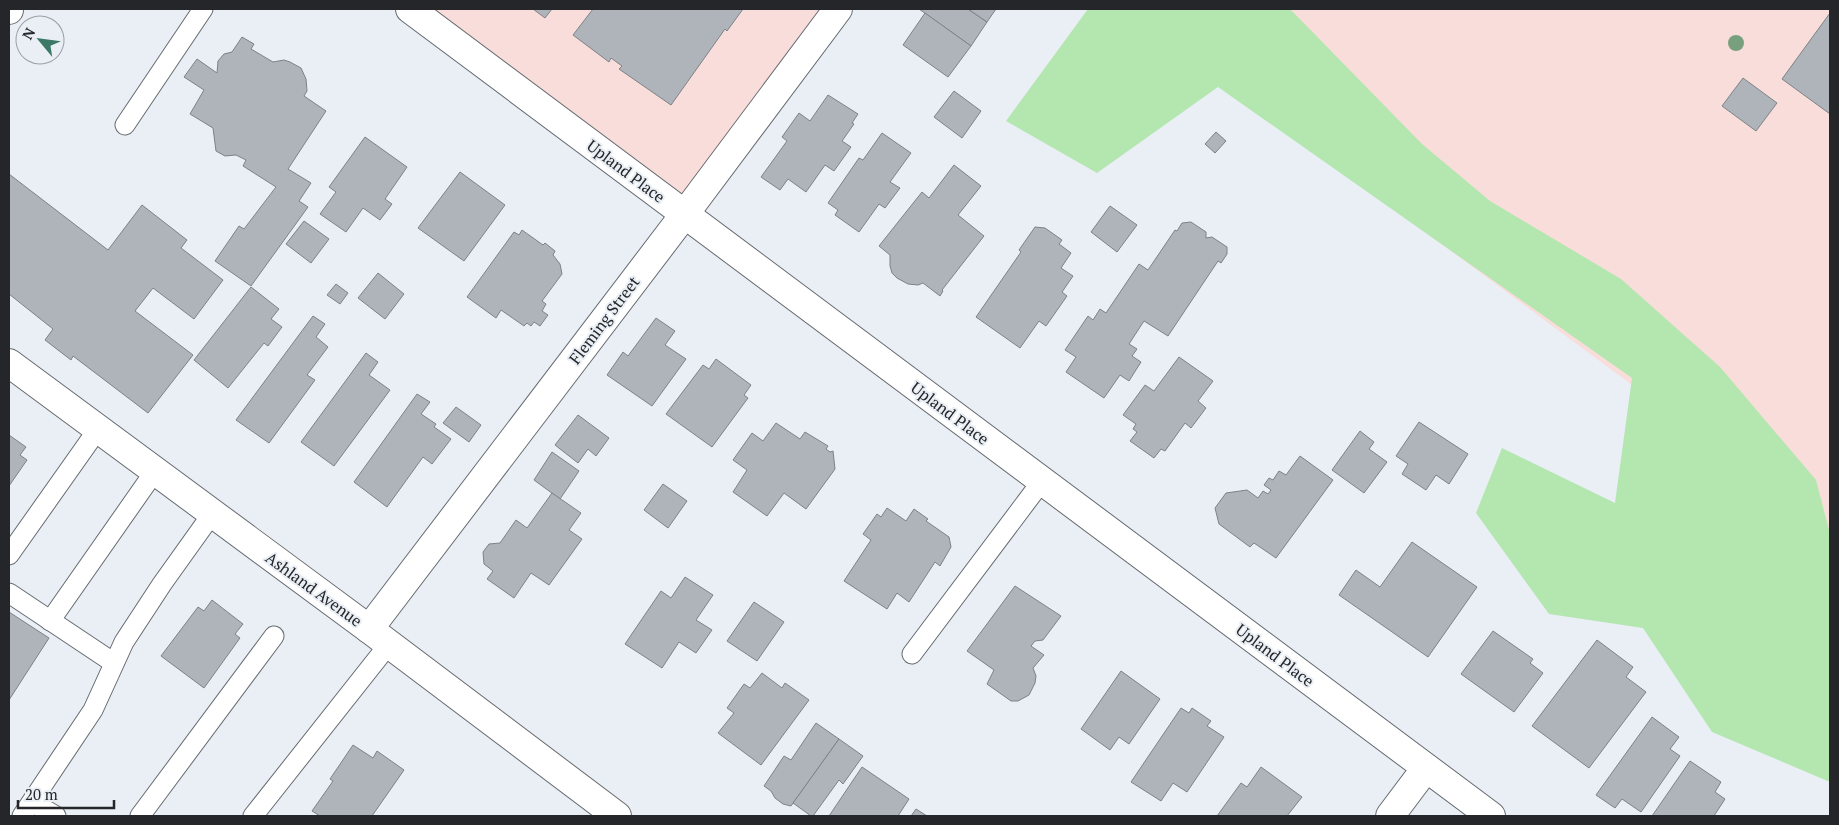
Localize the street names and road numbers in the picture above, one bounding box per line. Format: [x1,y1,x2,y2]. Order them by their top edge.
street label: Upland Place [582,134,670,208]
street label: Fleming Street [564,272,644,368]
street label: Upland Place [906,376,994,450]
street label: Ashland Avenue [261,546,367,632]
street label: Upland Place [1231,618,1319,692]

